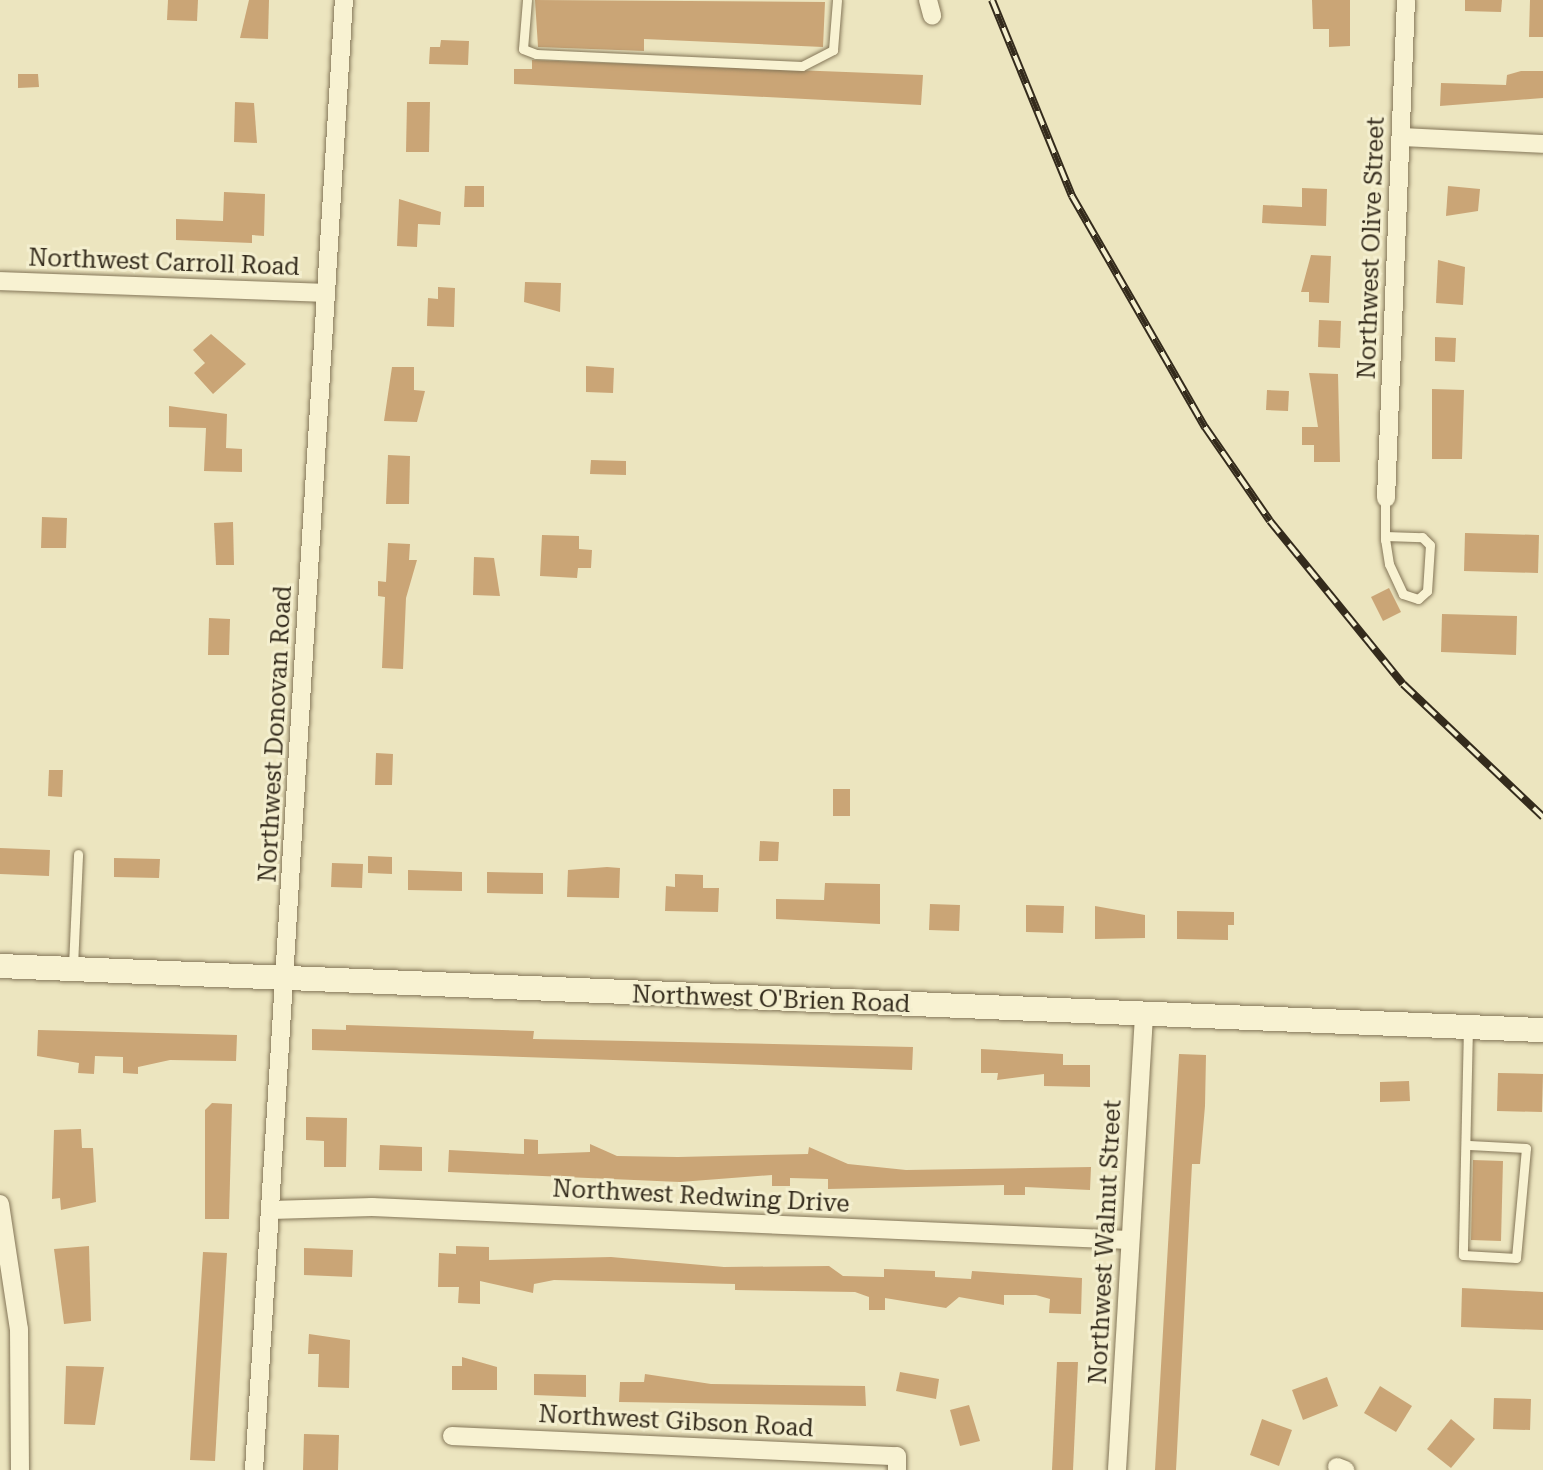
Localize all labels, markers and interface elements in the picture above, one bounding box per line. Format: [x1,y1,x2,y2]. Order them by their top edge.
street label: Northwest Olive Street [1353,116,1391,380]
street label: Northwest Carroll Road [28,244,300,282]
street label: Northwest Donovan Road [254,585,298,883]
street label: Northwest O'Brien Road [631,981,911,1019]
street label: Northwest Walnut Street [1084,1099,1128,1385]
street label: Northwest Redwing Drive [552,1175,850,1219]
street label: Northwest Gibson Road [538,1400,814,1444]

